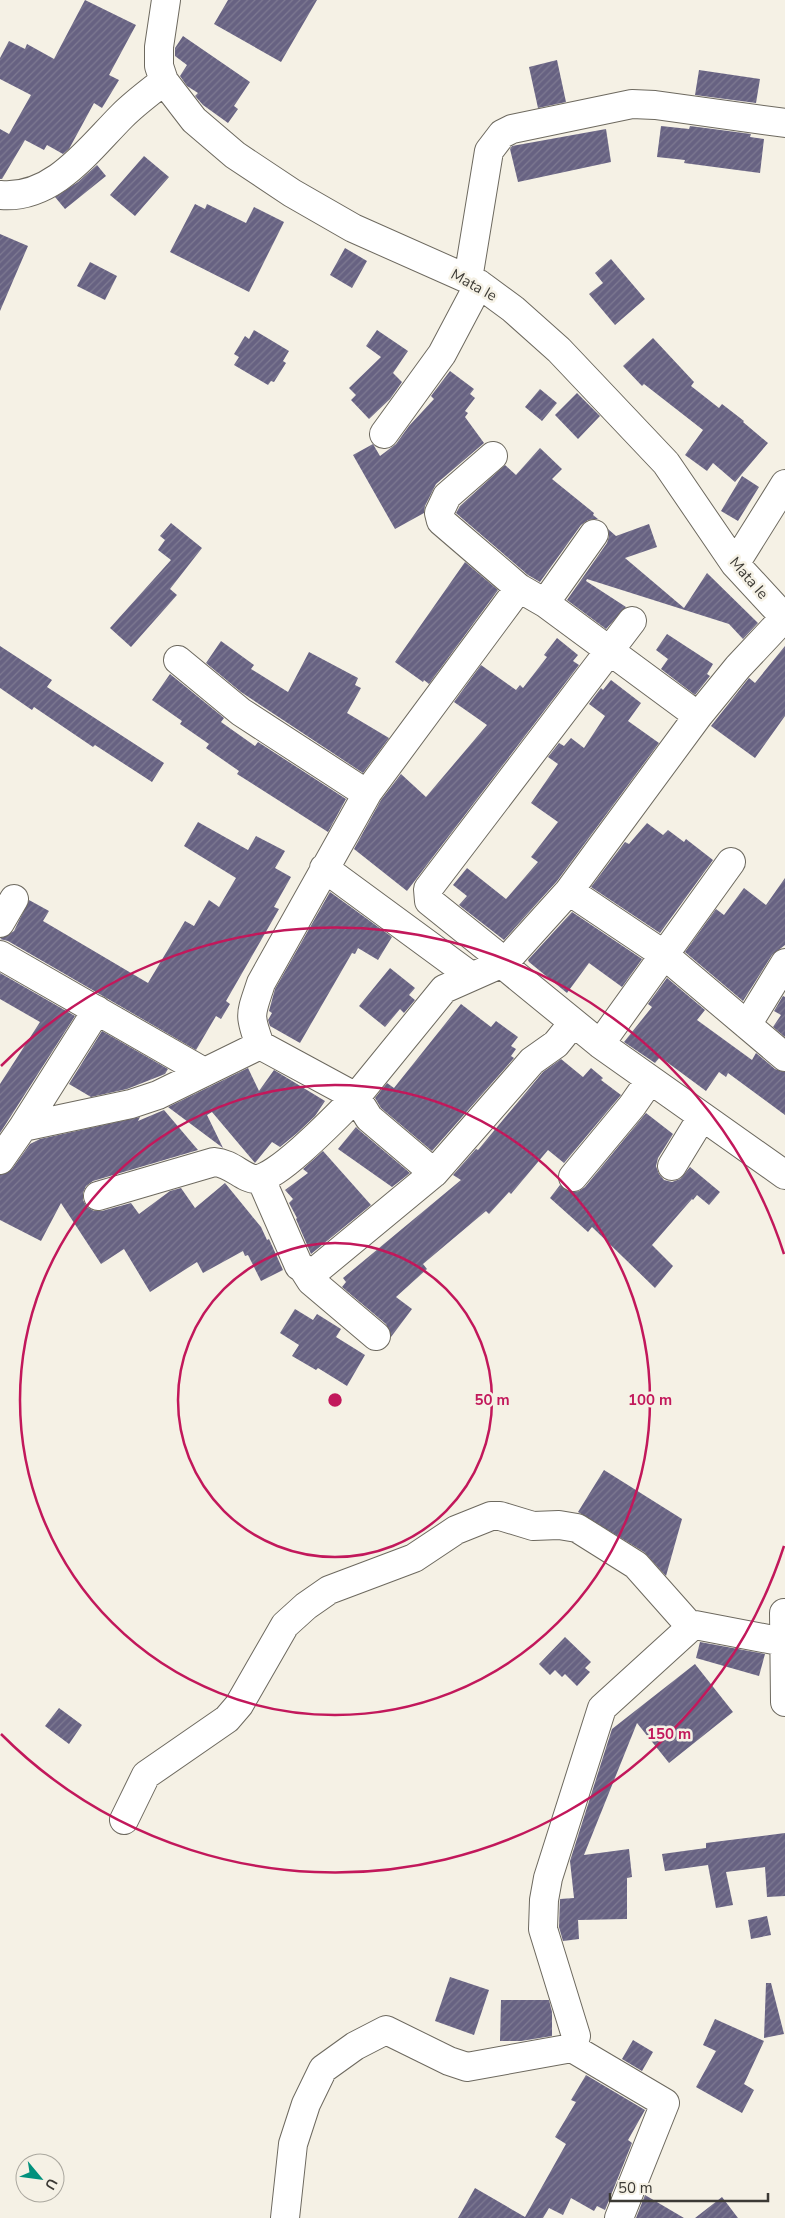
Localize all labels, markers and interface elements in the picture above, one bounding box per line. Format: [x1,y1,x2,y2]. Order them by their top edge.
street label: Mata Ie [447,264,501,306]
street label: Mata Ie [725,553,773,603]
text: 50 m [474,1390,510,1410]
text: 100 m [628,1390,672,1410]
centre of rings [326,1391,344,1409]
text: 150 m [647,1724,691,1744]
north arrow [15,2153,65,2203]
scale bar [610,2170,768,2202]
text: U [40,2175,62,2193]
text: 50 m [618,2178,653,2198]

